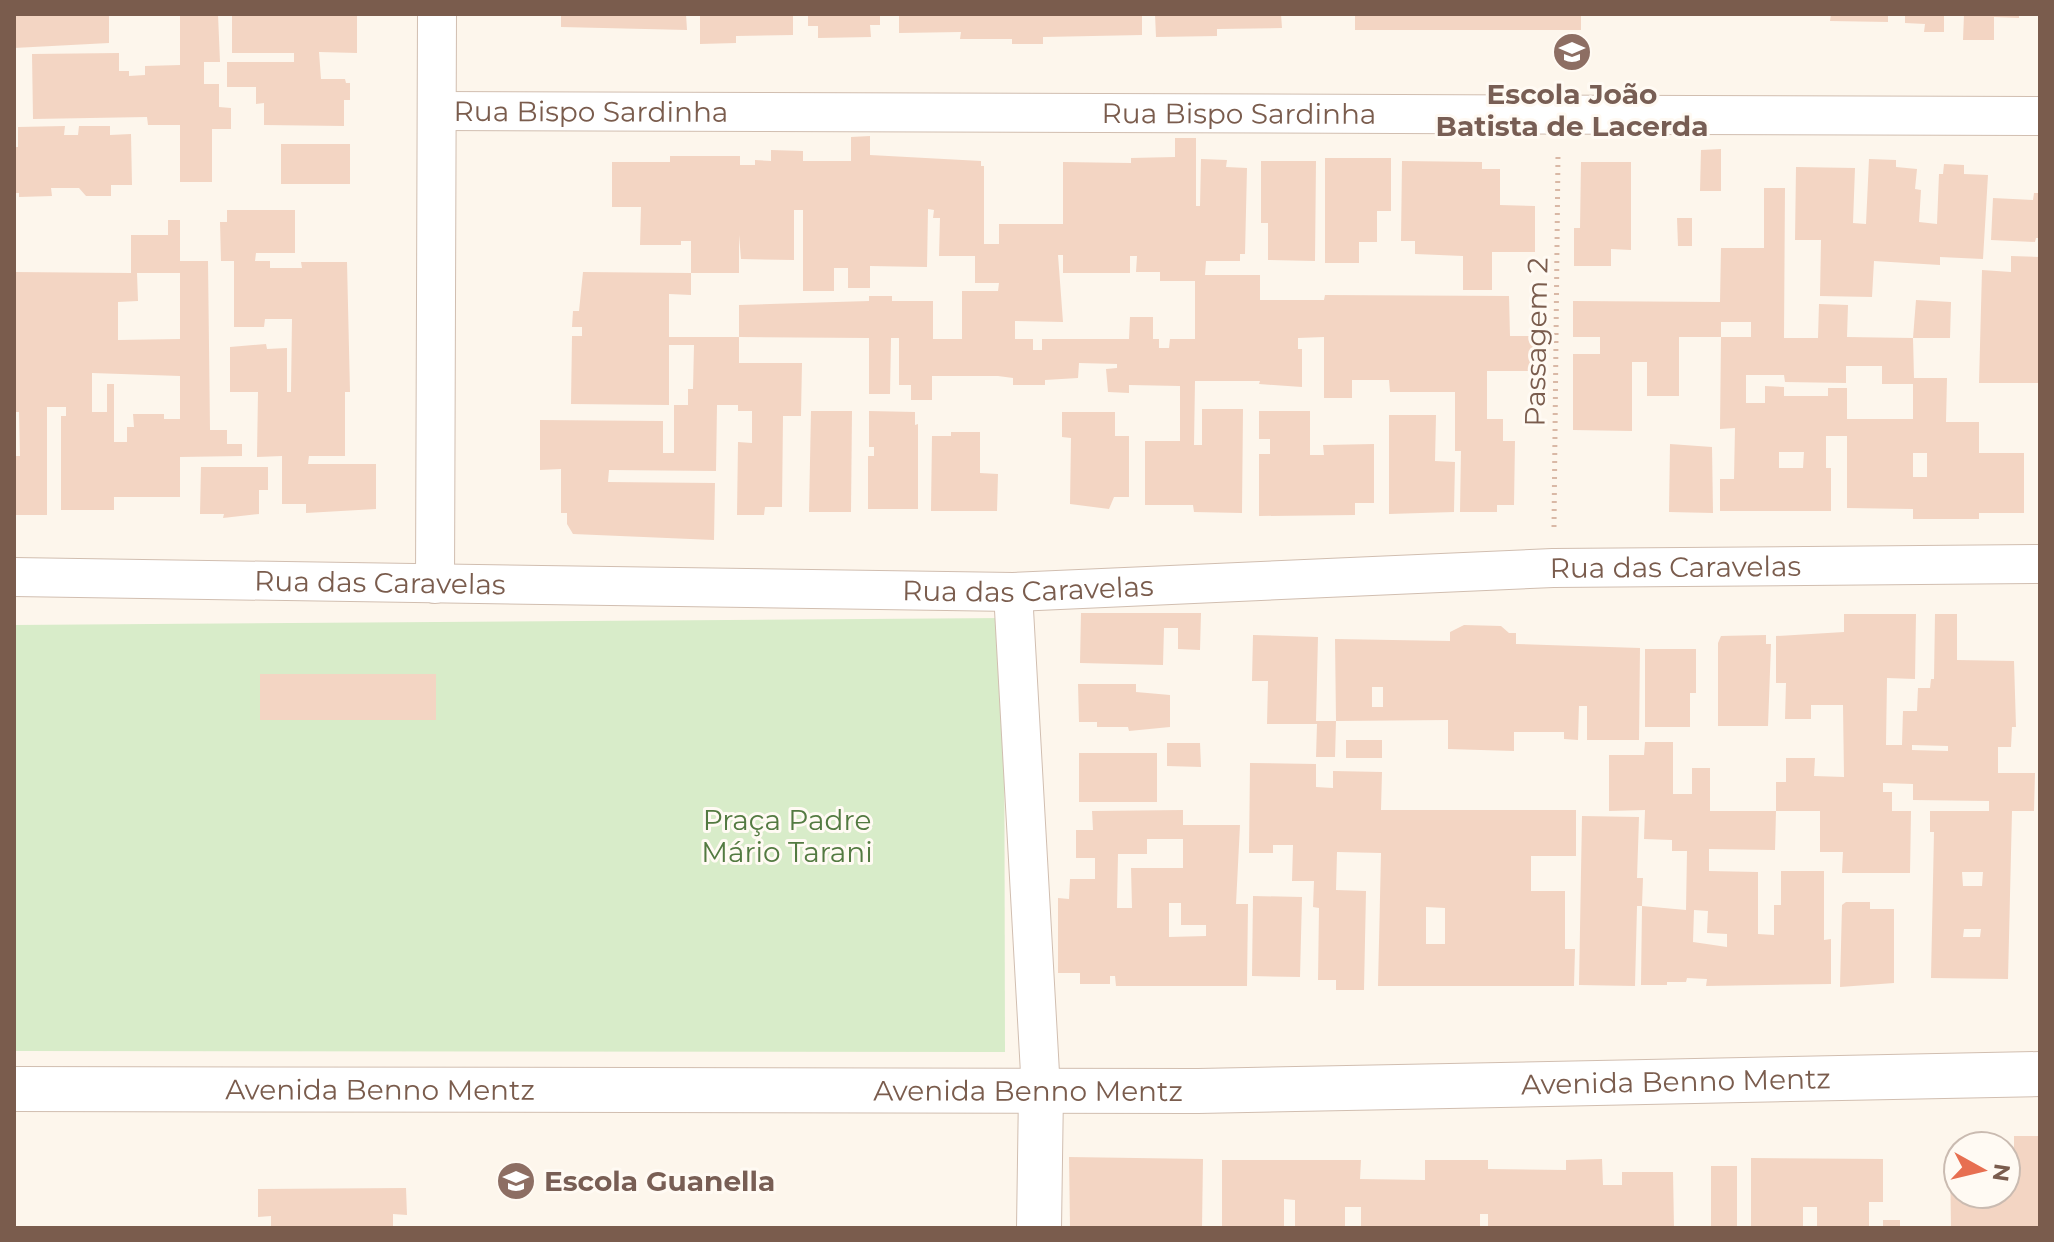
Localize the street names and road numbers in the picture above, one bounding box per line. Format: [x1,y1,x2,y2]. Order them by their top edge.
street label: Rua Bispo Sardinha [454,94,728,129]
street label: Rua Bispo Sardinha [1102,96,1376,131]
street label: Passagem 2 [1518,257,1554,427]
street label: Rua das Caravelas [1549,549,1801,585]
street label: Rua das Caravelas [254,564,506,601]
street label: Rua das Caravelas [902,569,1154,609]
street label: Avenida Benno Mentz [1521,1061,1831,1101]
street label: Avenida Benno Mentz [225,1072,535,1107]
street label: Avenida Benno Mentz [873,1073,1183,1108]

